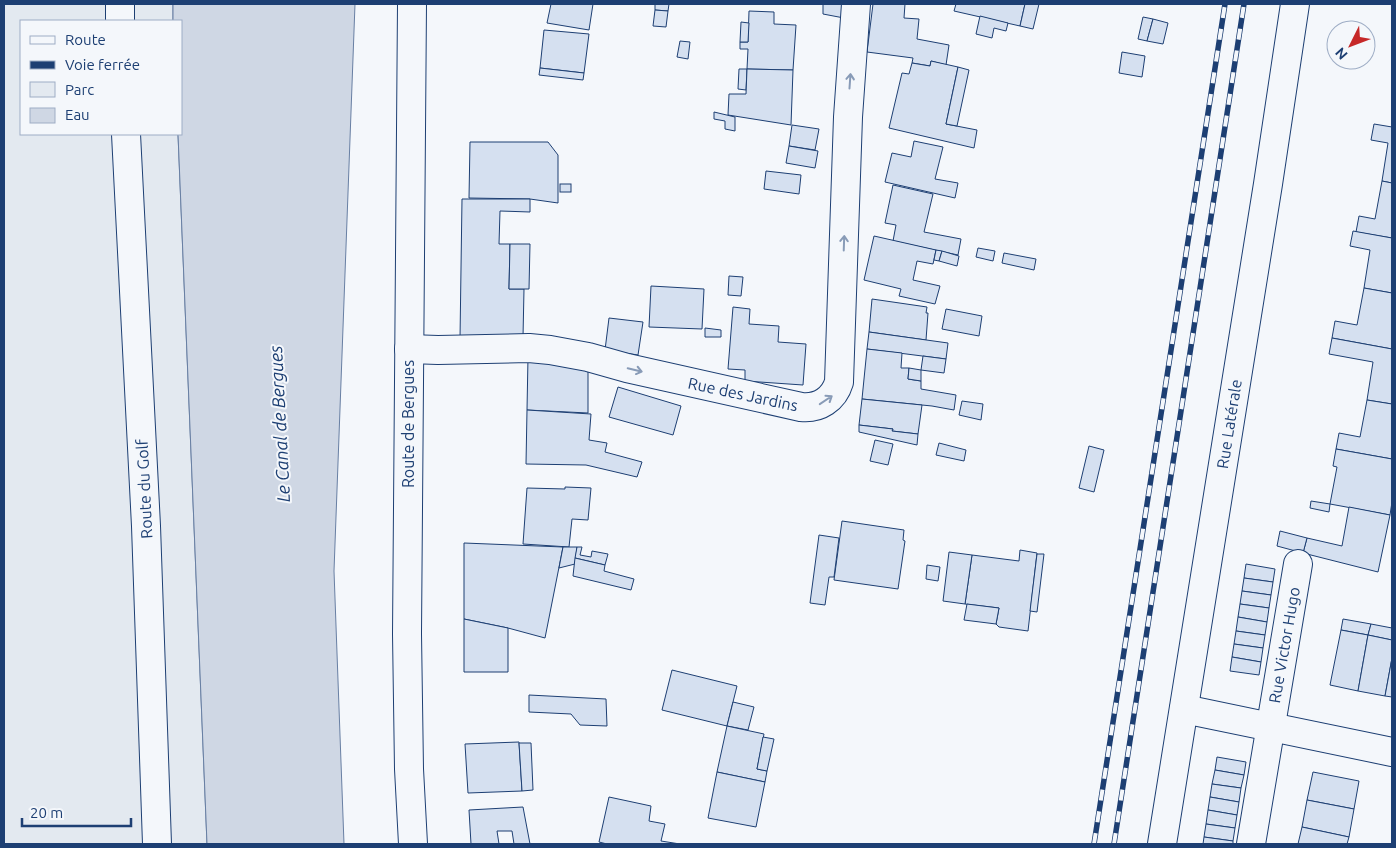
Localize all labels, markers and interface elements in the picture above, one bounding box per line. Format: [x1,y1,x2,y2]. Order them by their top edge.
legend [20,20,182,135]
north arrow [1326,20,1376,70]
text: Route [65,31,106,48]
text: N [1332,44,1351,63]
text: Voie ferrée [65,56,140,73]
one-way arrow [846,73,855,89]
text: Parc [65,81,94,98]
text: Eau [65,106,90,123]
one-way arrow [840,235,849,251]
water label: Le Canal de Bergues [265,345,293,503]
street label: Route de Bergues [399,360,417,488]
one-way arrow [626,366,642,375]
street label: Rue des Jardins [686,374,800,414]
street label: Rue Latérale [1213,378,1245,470]
one-way arrow [819,395,833,405]
street label: Route du Golf [132,438,156,539]
street label: Rue Victor Hugo [1265,585,1303,705]
scale bar [22,796,131,828]
text: 20 m [30,804,63,821]

